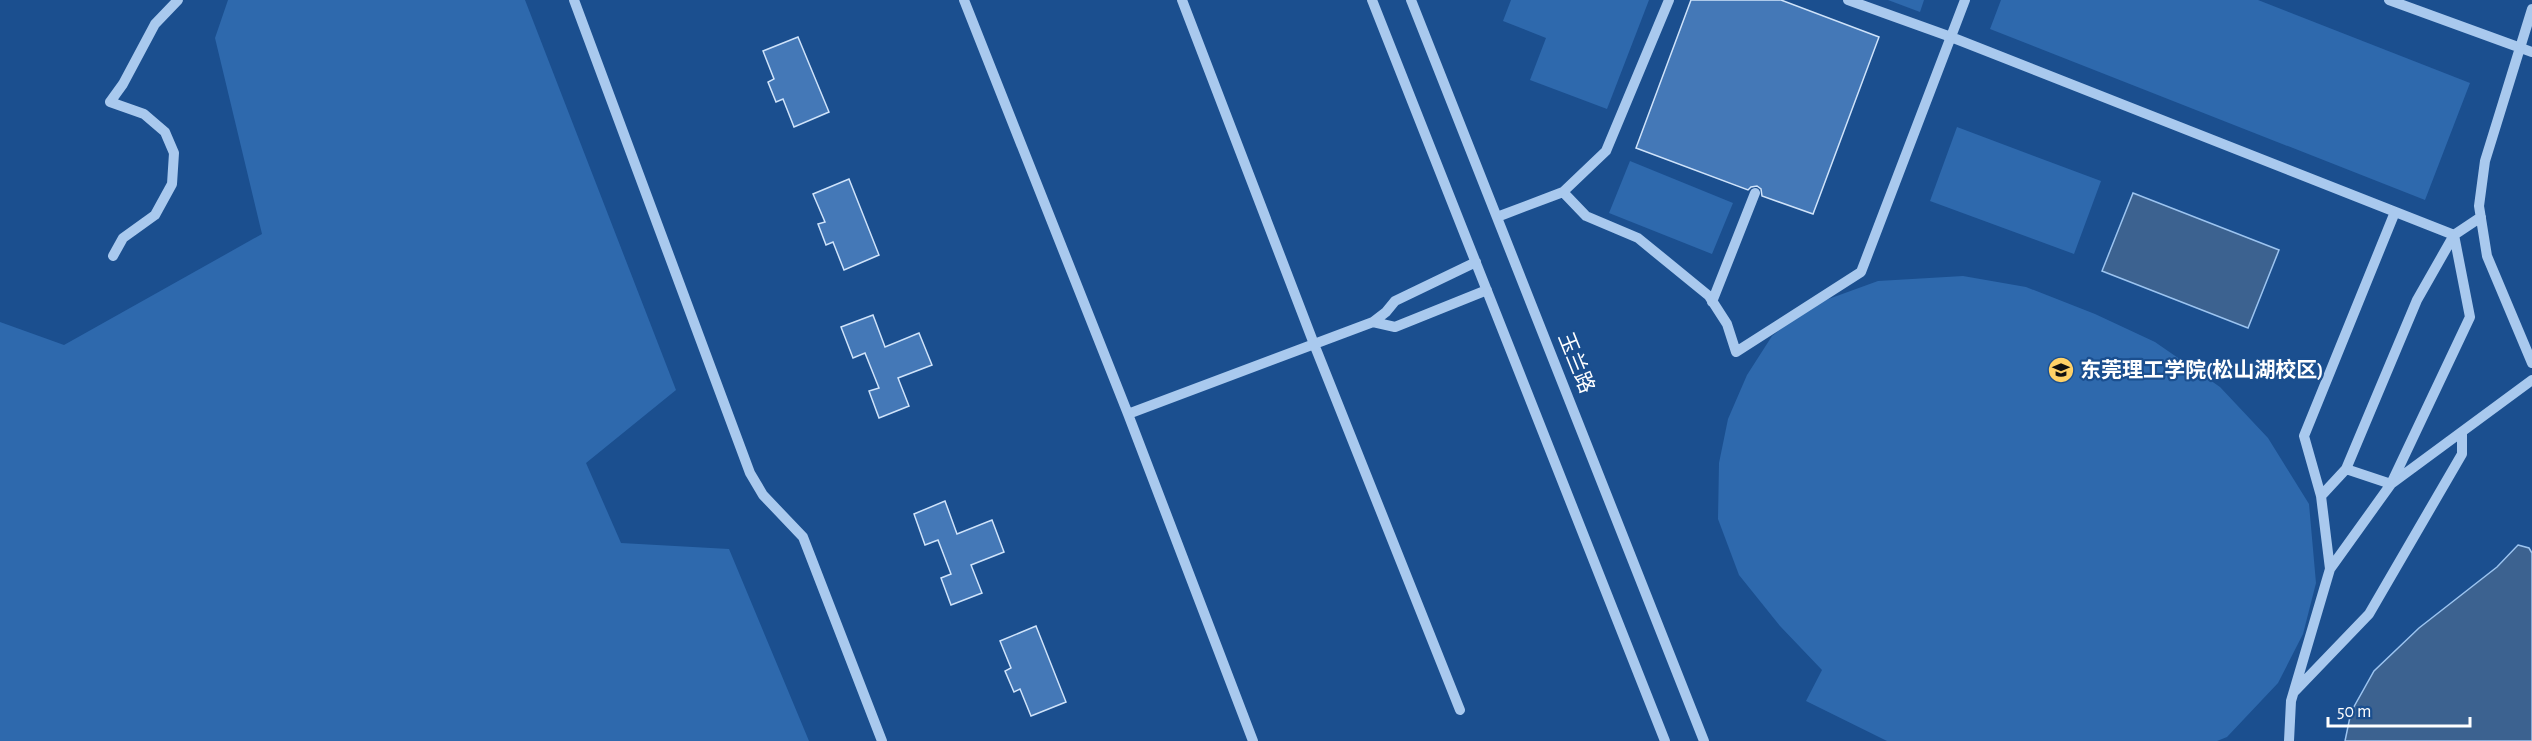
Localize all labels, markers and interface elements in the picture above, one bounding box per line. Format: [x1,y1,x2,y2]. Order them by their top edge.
street label: 玉兰路 [1554,329,1598,396]
school or university icon: 东莞理工学院(松山湖校区) [2046,355,2076,385]
place label: 东莞理工学院(松山湖校区) [2080,358,2324,381]
scale bar [2328,690,2470,728]
text: 50 m [2337,703,2371,721]

